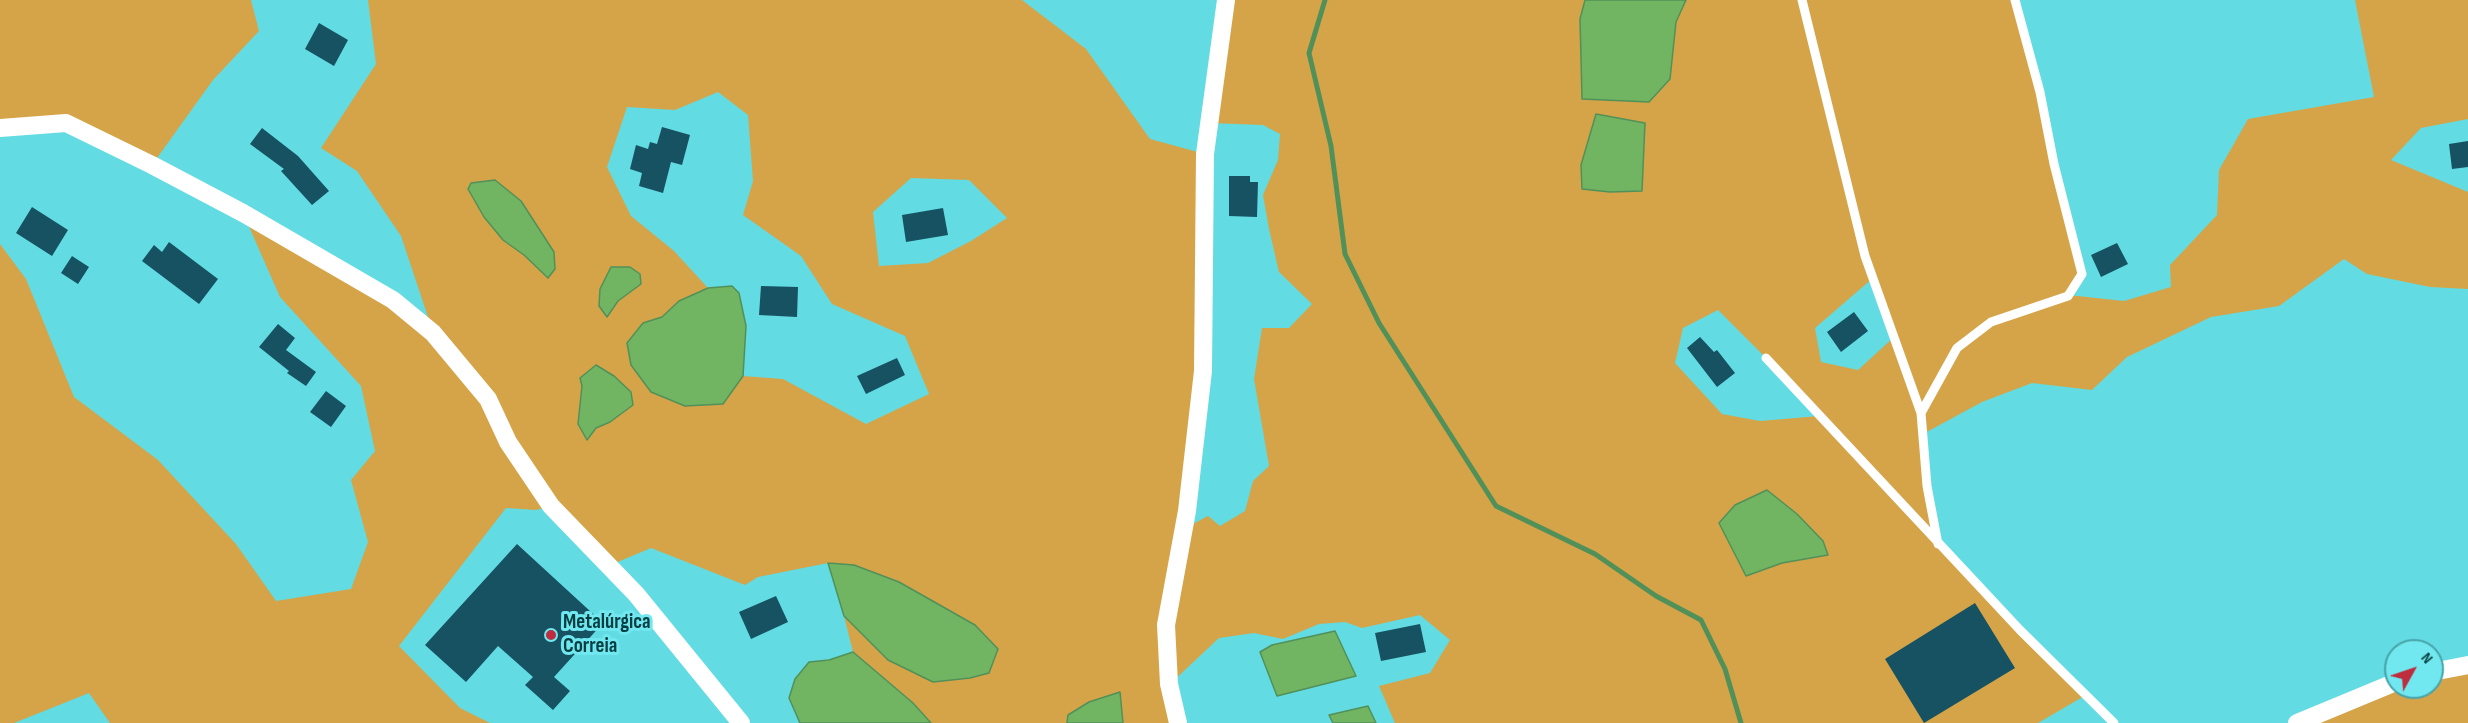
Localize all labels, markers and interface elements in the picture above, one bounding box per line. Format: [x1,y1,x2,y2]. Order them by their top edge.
place label: Metalúrgica Correia [563,610,651,660]
marker: Metalúrgica Correia [544,628,558,642]
north arrow [2384,639,2444,699]
text: N [2417,649,2437,668]

